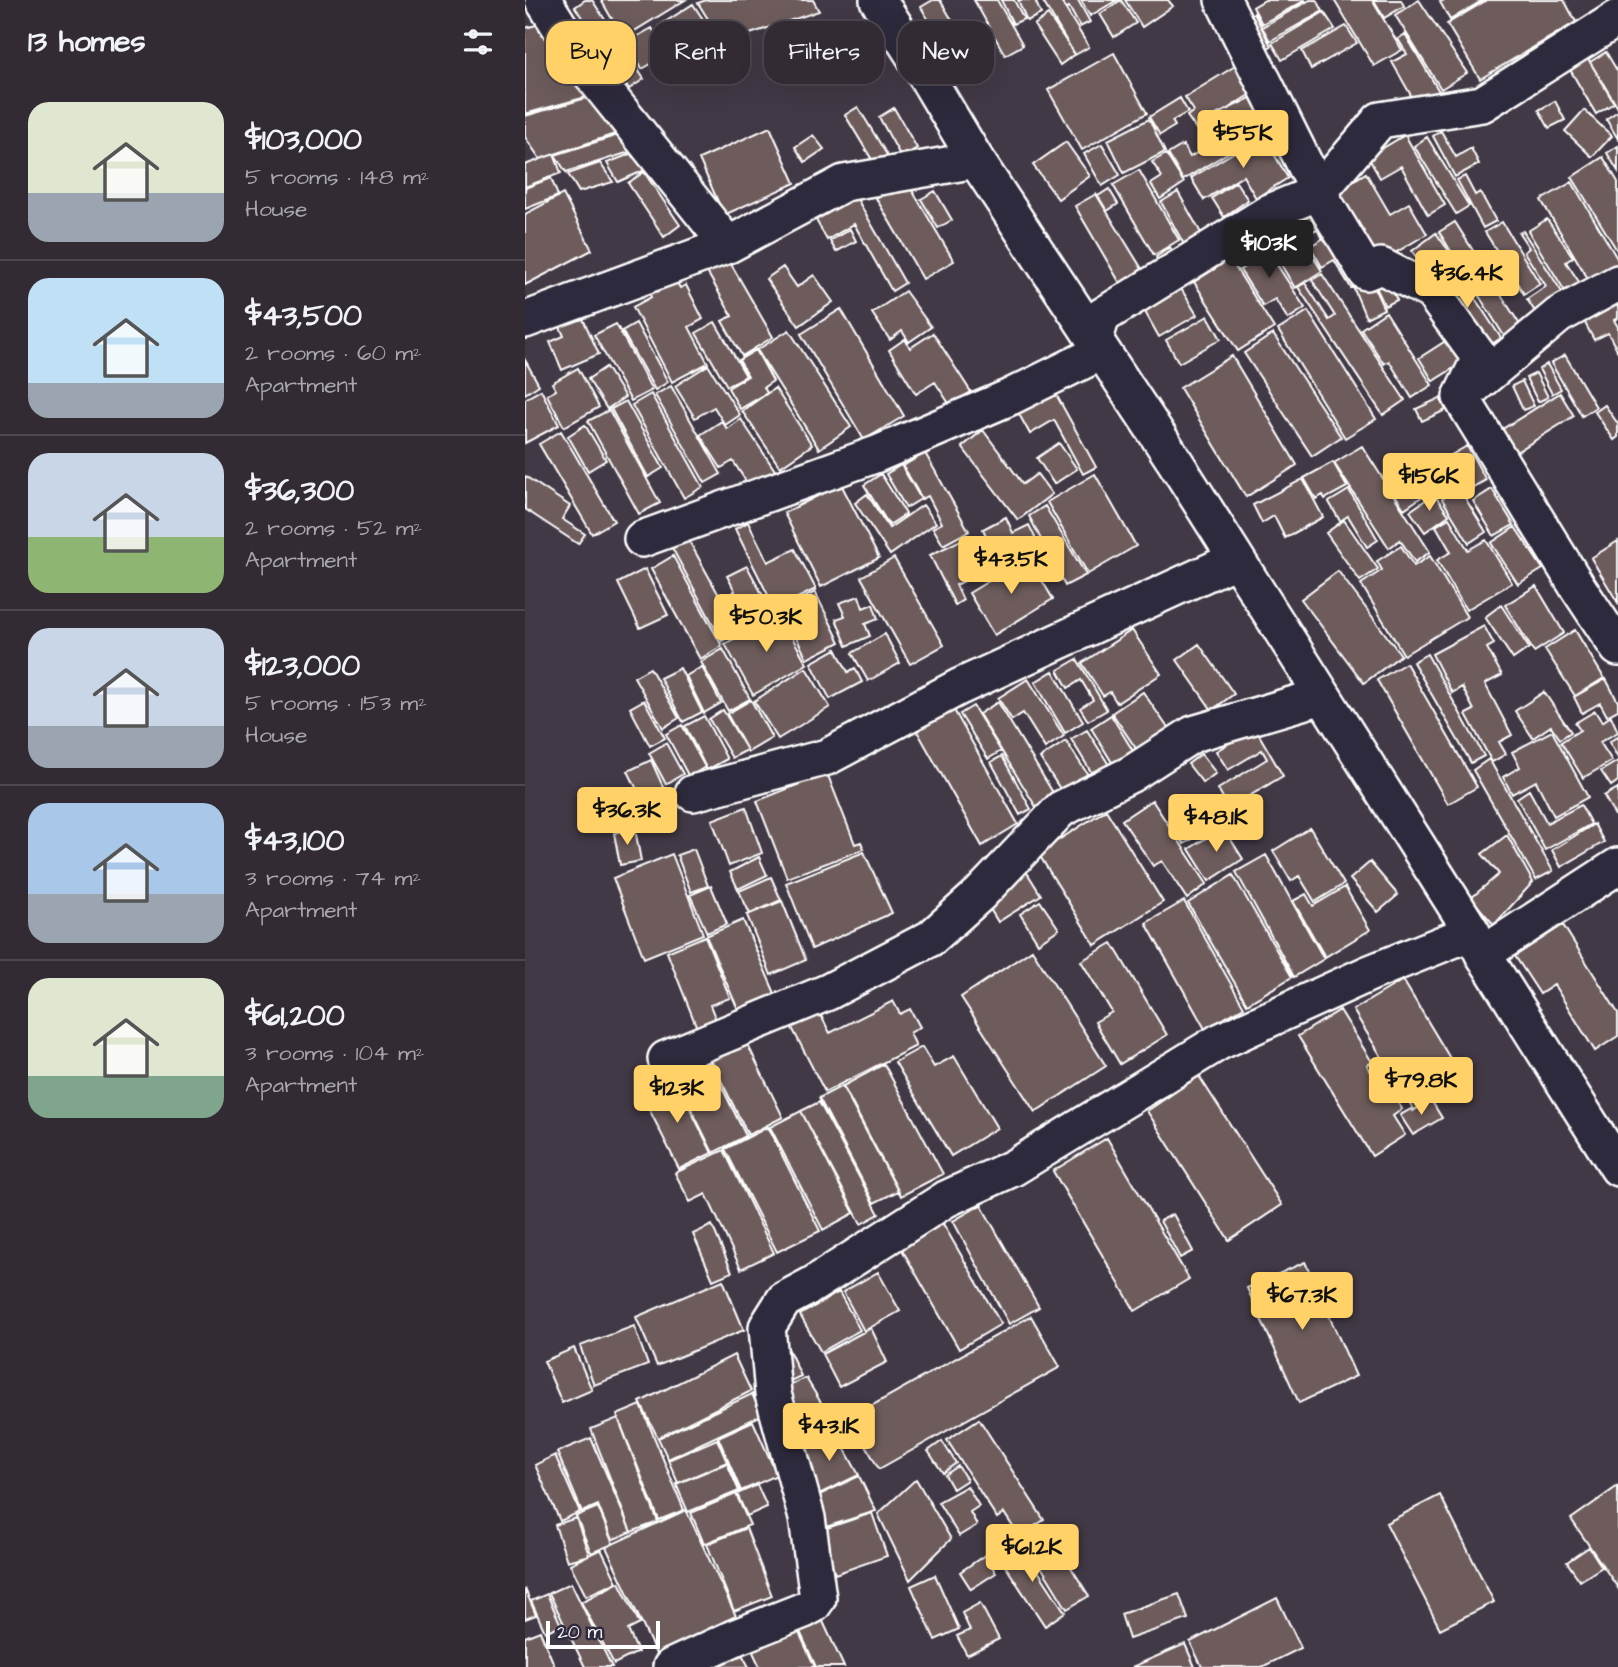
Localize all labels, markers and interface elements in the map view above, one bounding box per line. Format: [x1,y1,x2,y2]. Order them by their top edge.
text: 13 homes [28,21,145,63]
chip: Buy [546,21,636,84]
chip: Rent [650,21,750,84]
chip: Filters [764,21,884,84]
chip: New [898,21,994,84]
icon: filters [459,23,497,61]
pin: $55K [1202,110,1284,170]
text: $55K [1213,117,1273,149]
text: $103,000 [245,119,362,161]
icon: home [84,130,168,214]
text: 5 rooms · 148 m² [245,161,429,193]
text: House [245,193,308,225]
pin: $103K [1220,220,1318,280]
text: $103K [1241,227,1297,259]
pin: $36.4K [1410,250,1524,310]
text: $36.4K [1431,257,1503,289]
text: $43,500 [245,295,362,337]
icon: home [84,306,168,390]
text: 2 rooms · 60 m² [245,337,422,369]
text: Apartment [245,369,357,401]
pin: $156K [1380,454,1478,513]
text: $156K [1399,460,1459,492]
text: $36,300 [245,470,354,512]
icon: home [84,481,168,565]
text: 2 rooms · 52 m² [245,512,422,544]
pin: $43.5K [954,536,1068,596]
text: $43.5K [974,543,1048,575]
text: Apartment [245,544,357,576]
pin: $50.3K [709,594,823,654]
text: $50.3K [730,601,802,633]
text: $123,000 [245,645,360,687]
icon: home [84,656,168,740]
text: 5 rooms · 153 m² [245,687,427,719]
text: House [245,719,308,751]
pin: $36.3K [570,788,684,847]
text: $36.3K [593,794,661,826]
pin: $48.1K [1159,794,1273,854]
text: $48.1K [1184,801,1248,833]
text: $43,100 [245,820,344,862]
icon: home [84,831,168,915]
text: 3 rooms · 74 m² [245,862,421,894]
text: Apartment [245,894,357,926]
text: $61,200 [245,995,345,1037]
icon: home [84,1006,168,1090]
text: 3 rooms · 104 m² [245,1037,424,1069]
pin: $79.8K [1364,1058,1478,1117]
text: $79.8K [1385,1064,1457,1096]
pin: $123K [628,1066,726,1125]
text: Apartment [245,1069,357,1101]
text: $123K [650,1072,704,1104]
pin: $67.3K [1245,1272,1359,1332]
text: $67.3K [1267,1279,1337,1311]
pin: $43.1K [772,1404,886,1463]
text: $43.1K [799,1410,859,1442]
pin: $61.2K [975,1524,1089,1584]
text: $61.2K [1002,1531,1062,1563]
scale bar [546,1618,660,1650]
text: 20 m [557,1619,602,1646]

